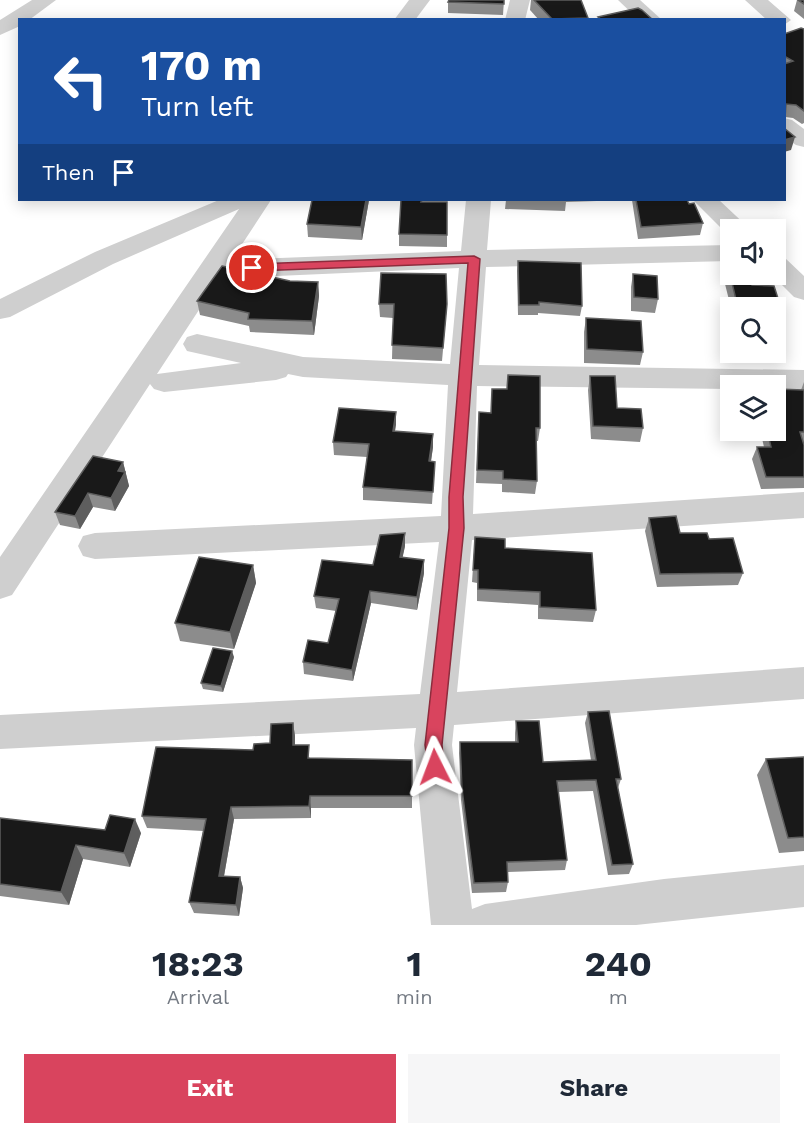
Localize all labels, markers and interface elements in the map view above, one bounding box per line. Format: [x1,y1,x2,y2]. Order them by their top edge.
text: 170 m [141,41,262,90]
icon: left [42,42,120,120]
text: Turn left [141,91,253,123]
icon: arrive [107,156,140,189]
text: Then [42,160,95,185]
map controls [720,219,786,441]
button: sound [720,219,786,285]
pin [226,242,277,293]
icon: arrive [235,251,268,284]
button: search [720,297,786,363]
button: layers [720,375,786,441]
position arrow [403,735,467,799]
text: 18:23 [152,943,244,985]
text: 1 [406,943,422,985]
text: 240 [585,943,652,985]
text: Arrival [167,985,229,1009]
text: min [396,985,433,1009]
text: m [609,985,628,1009]
button: Exit [24,1054,396,1123]
button: Share [408,1054,780,1123]

